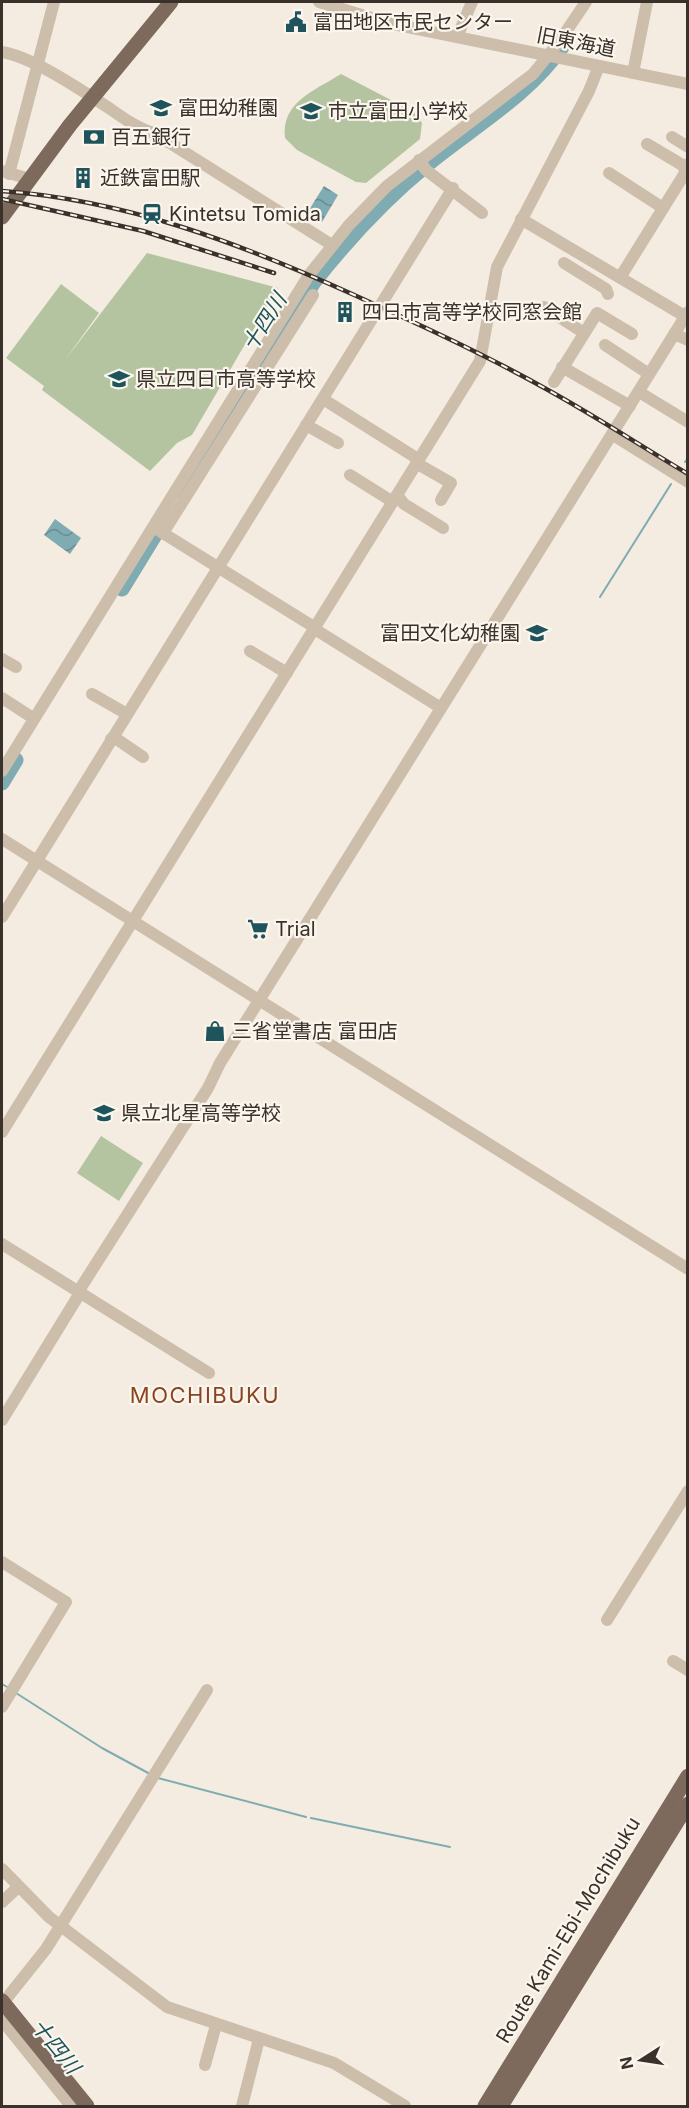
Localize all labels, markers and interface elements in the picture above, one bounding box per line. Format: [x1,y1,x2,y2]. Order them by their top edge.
public building icon: 富田地区市民センター [284,10,308,34]
place label: 富田地区市民センター [313,10,513,34]
street label: 旧東海道 [534,23,618,61]
school or university icon: 富田幼稚園 [149,96,173,120]
place label: 富田幼稚園 [178,96,278,120]
school or university icon: 市立富田小学校 [299,99,323,123]
place label: 市立富田小学校 [328,99,468,123]
bank icon: 百五銀行 [82,125,106,149]
place label: 百五銀行 [111,125,191,149]
building icon: 近鉄富田駅 [71,166,95,190]
place label: 近鉄富田駅 [100,166,200,190]
station icon: Kintetsu Tomida [140,202,164,226]
place label: Kintetsu Tomida [169,202,321,226]
water label: 十四川 [237,287,292,355]
building icon: 四日市高等学校同窓会館 [333,300,357,324]
place label: 四日市高等学校同窓会館 [362,300,582,324]
school or university icon: 県立四日市高等学校 [107,367,131,391]
place label: 県立四日市高等学校 [136,367,316,391]
place label: 富田文化幼稚園 [380,621,520,645]
school or university icon: 富田文化幼稚園 [525,621,549,645]
supermarket icon: Trial [246,917,270,941]
place label: Trial [275,917,316,941]
shop icon: 三省堂書店 富田店 [203,1019,227,1043]
place label: 三省堂書店 富田店 [232,1019,398,1043]
school or university icon: 県立北星高等学校 [92,1101,116,1125]
place label: 県立北星高等学校 [121,1101,281,1125]
district label: MOCHIBUKU [130,1382,280,1408]
street label: Route Kami-Ebi-Mochibuku [491,1813,645,2047]
water label: 十四川 [26,2014,87,2080]
north arrow [611,2030,671,2090]
text: N [615,2055,637,2071]

